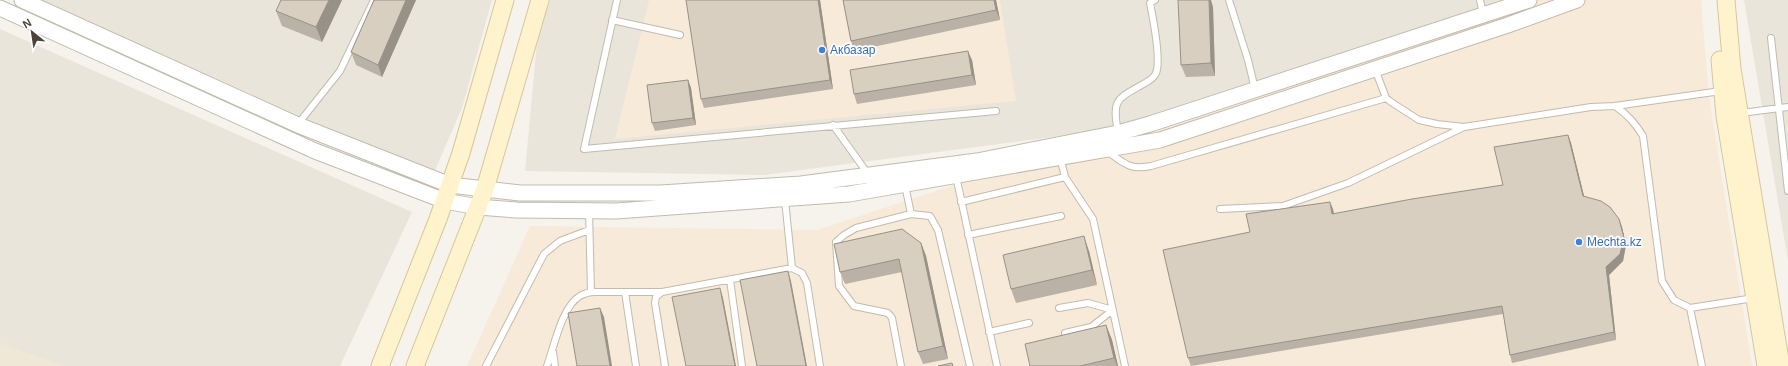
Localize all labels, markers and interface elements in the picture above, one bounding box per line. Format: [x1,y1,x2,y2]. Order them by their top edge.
north arrow [12,12,52,52]
text: N [21,16,33,31]
place label: Акбазар [830,43,876,57]
marker: Акбазар [817,45,827,55]
place label: Mechta.kz [1587,235,1642,249]
marker: Mechta.kz [1574,237,1584,247]

